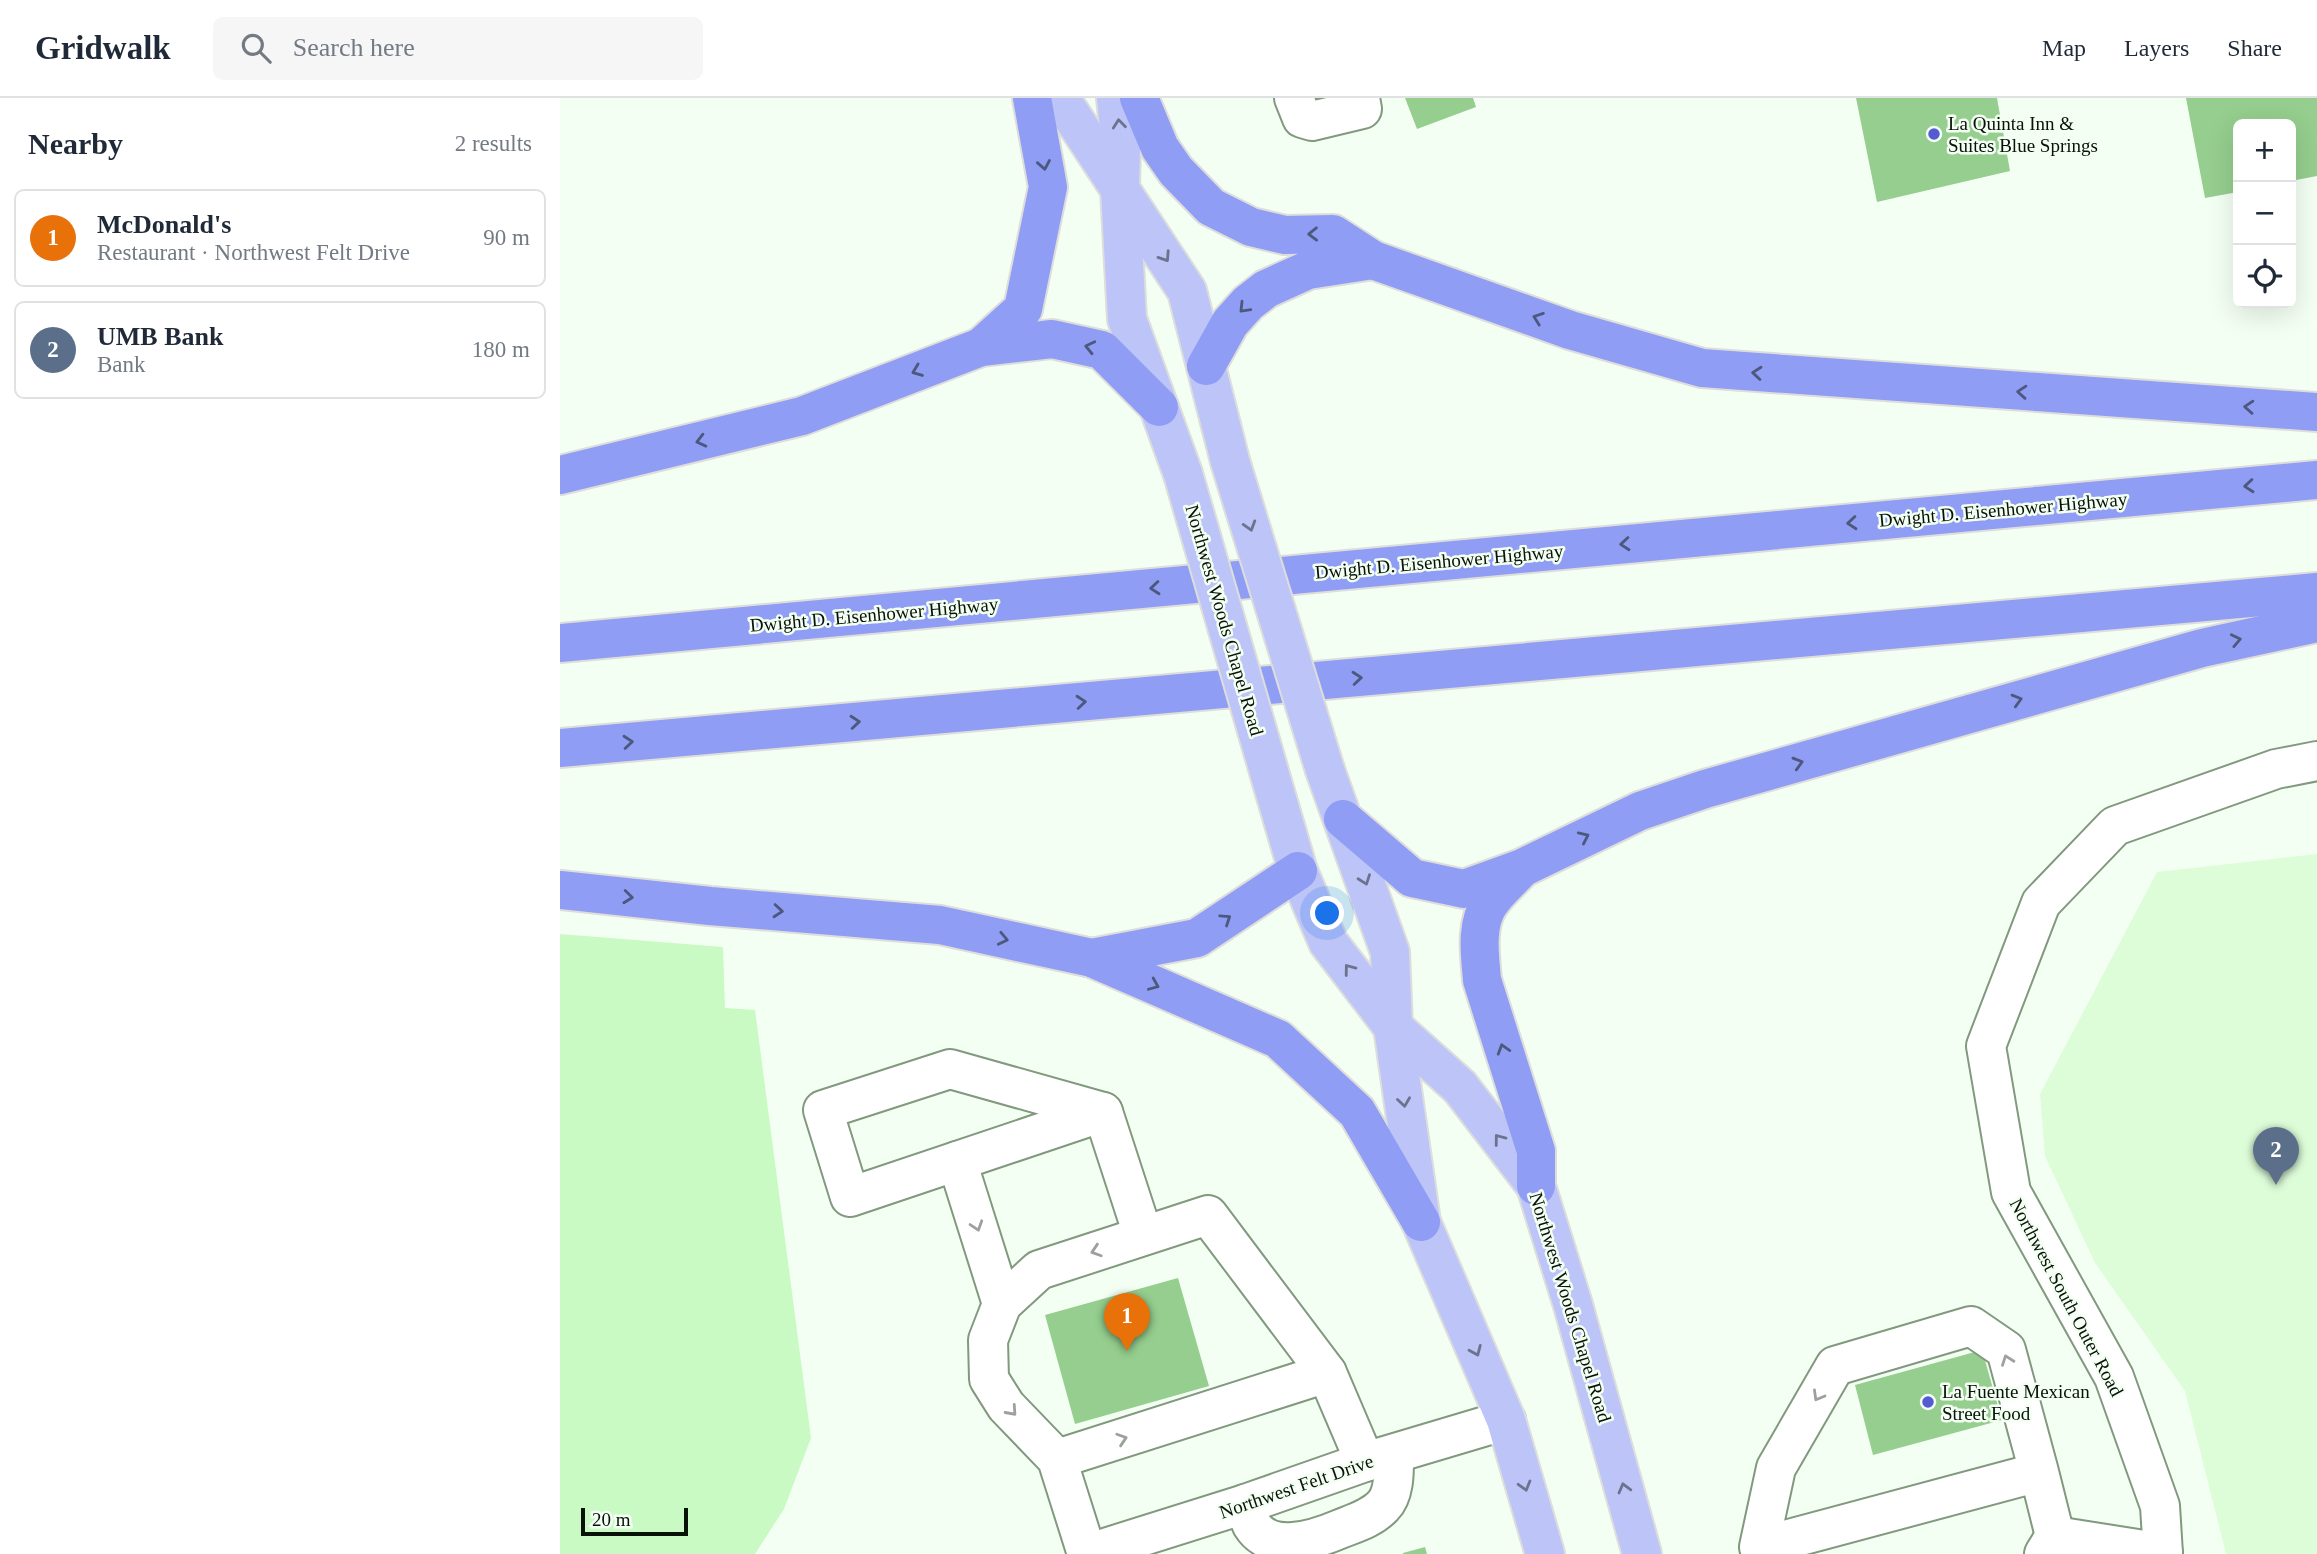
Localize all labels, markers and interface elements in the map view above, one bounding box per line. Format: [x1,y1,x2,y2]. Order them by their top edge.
search box [213,17,703,80]
icon: search [237,29,275,67]
text: Gridwalk [35,30,171,66]
text: Search here [293,33,415,62]
text: Map [2042,35,2086,61]
text: Layers [2124,35,2189,61]
text: Share [2227,35,2282,61]
place label: La Quinta Inn & Suites Blue Springs [1948,113,2098,156]
one-way arrow [1111,119,1126,130]
map controls [2233,119,2296,308]
button: + [2233,119,2296,182]
marker: La Quinta Inn & Suites Blue Springs [1926,126,1942,142]
text: Nearby [28,127,123,160]
text: 2 results [455,131,532,156]
one-way arrow [1036,159,1051,171]
button: − [2233,182,2296,245]
text: McDonald's [97,210,231,239]
text: 1 [47,225,59,250]
text: 90 m [483,225,530,250]
one-way arrow [1307,226,1317,242]
text: Restaurant · Northwest Felt Drive [97,240,410,265]
button: locate [2233,245,2296,308]
one-way arrow [1156,250,1169,263]
one-way arrow [1239,300,1252,313]
one-way arrow [1532,312,1544,326]
text: UMB Bank [97,322,223,351]
text: 2 [47,337,59,362]
text: 180 m [472,337,530,362]
one-way arrow [1084,341,1096,356]
text: Bank [97,352,146,377]
one-way arrow [912,363,924,377]
one-way arrow [1752,366,1763,381]
one-way arrow [2016,384,2027,399]
one-way arrow [2243,400,2254,415]
one-way arrow [695,433,707,447]
one-way arrow [2243,478,2254,493]
street label: Dwight D. Eisenhower Highway [1878,488,2129,531]
street label: Northwest Woods Chapel Road [1181,502,1268,739]
one-way arrow [1846,515,1857,530]
one-way arrow [1242,520,1257,532]
one-way arrow [1619,536,1630,551]
street label: Dwight D. Eisenhower Highway [1314,540,1565,583]
one-way arrow [1149,580,1160,595]
street label: Dwight D. Eisenhower Highway [749,593,1000,636]
one-way arrow [2230,634,2242,649]
one-way arrow [1351,671,1362,686]
one-way arrow [2011,694,2023,709]
one-way arrow [1076,695,1087,710]
one-way arrow [849,715,860,730]
one-way arrow [622,735,634,750]
one-way arrow [1792,756,1804,771]
one-way arrow [1576,831,1589,845]
one-way arrow [1356,873,1370,885]
one-way arrow [622,890,634,905]
your location [1310,896,1344,930]
one-way arrow [773,903,784,918]
one-way arrow [1218,915,1231,927]
one-way arrow [997,930,1009,945]
one-way arrow [1345,964,1358,977]
one-way arrow [1148,977,1160,991]
one-way arrow [1497,1043,1512,1055]
one-way arrow [1396,1096,1411,1108]
pin: 2 [2253,1127,2299,1185]
one-way arrow [1495,1134,1508,1146]
street label: Northwest Woods Chapel Road [1525,1190,1616,1425]
street label: Northwest South Outer Road [2005,1195,2128,1400]
one-way arrow [969,1220,984,1232]
one-way arrow [1090,1243,1103,1257]
pin: 1 [1104,1293,1150,1351]
one-way arrow [1468,1343,1482,1356]
one-way arrow [2001,1354,2015,1366]
place label: La Fuente Mexican Street Food [1942,1381,2090,1424]
one-way arrow [1813,1389,1826,1402]
marker: La Fuente Mexican Street Food [1920,1394,1936,1410]
one-way arrow [1003,1403,1016,1416]
one-way arrow [1116,1432,1128,1447]
street label: Northwest Felt Drive [1216,1450,1376,1523]
one-way arrow [1517,1479,1532,1491]
one-way arrow [1617,1482,1632,1494]
scale bar [581,1505,688,1537]
text: 20 m [592,1509,631,1530]

